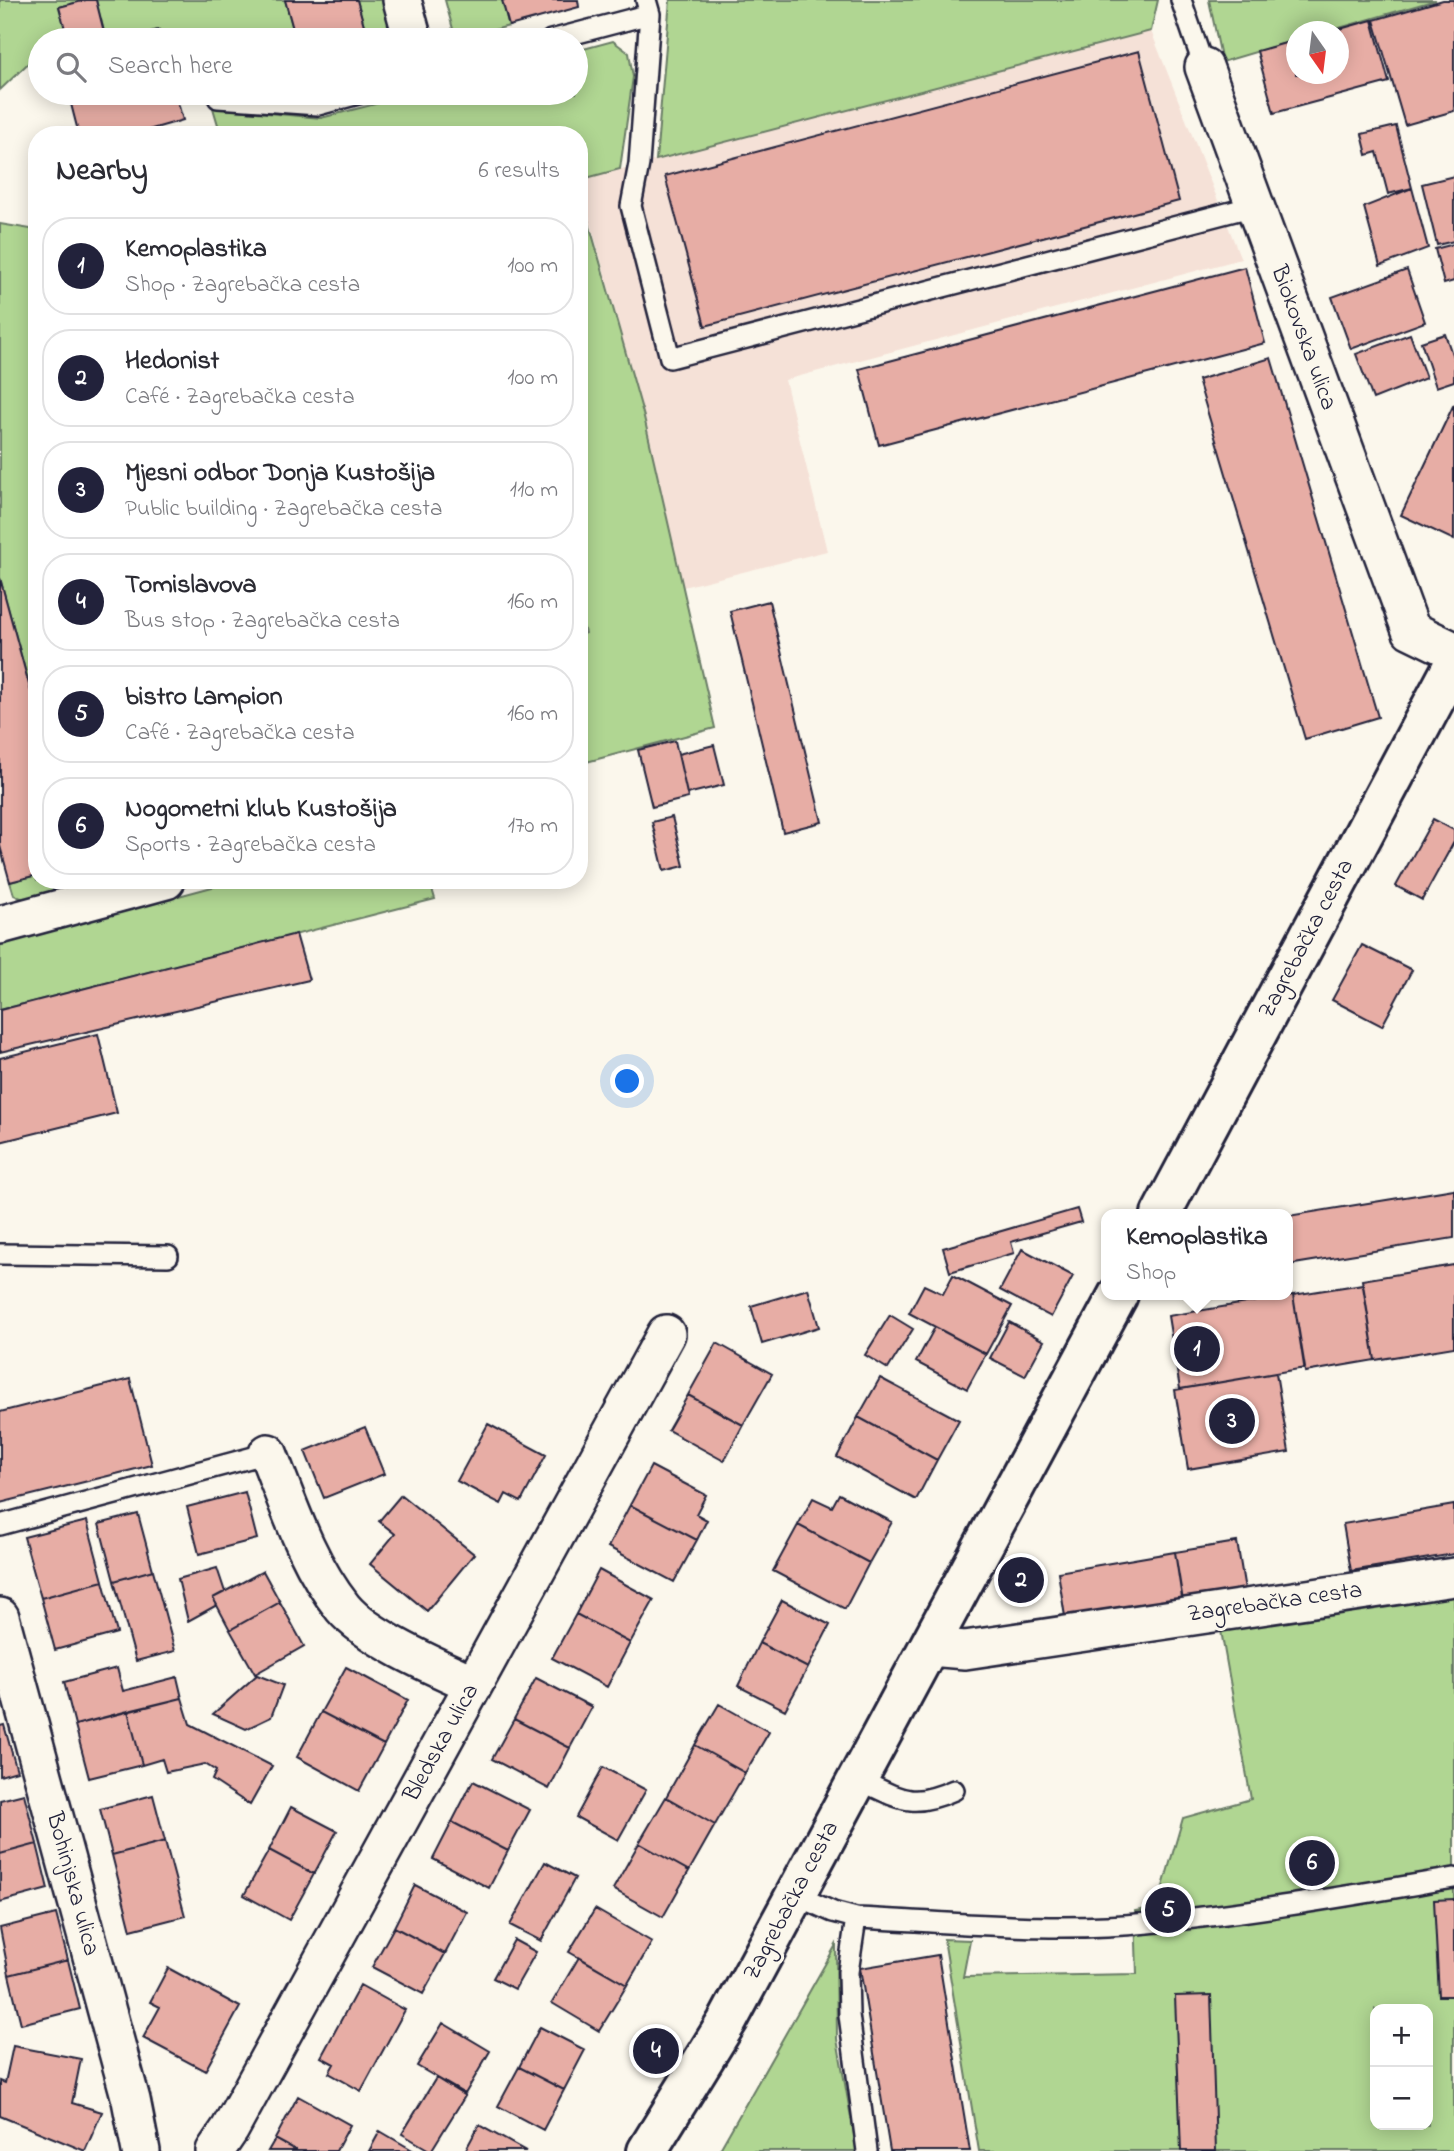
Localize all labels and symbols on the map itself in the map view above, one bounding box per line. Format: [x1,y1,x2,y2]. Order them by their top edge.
north arrow [1286,21,1349,84]
street label: Biokovska ulica [1260,260,1345,415]
street label: Zagrebačka cesta [1250,853,1364,1025]
your location [610,1064,644,1098]
pin: 1 [1174,1323,1220,1375]
pin: 3 [1209,1395,1255,1447]
pin: 2 [998,1554,1044,1606]
street label: Zagrebačka cesta [1185,1573,1365,1633]
street label: Bledska ulica [395,1678,489,1809]
street label: Bohinjska ulica [36,1807,108,1960]
street label: Zagrebačka cesta [735,1815,849,1987]
pin: 6 [1289,1837,1335,1889]
pin: 5 [1145,1884,1191,1936]
pin: 4 [633,2025,679,2077]

